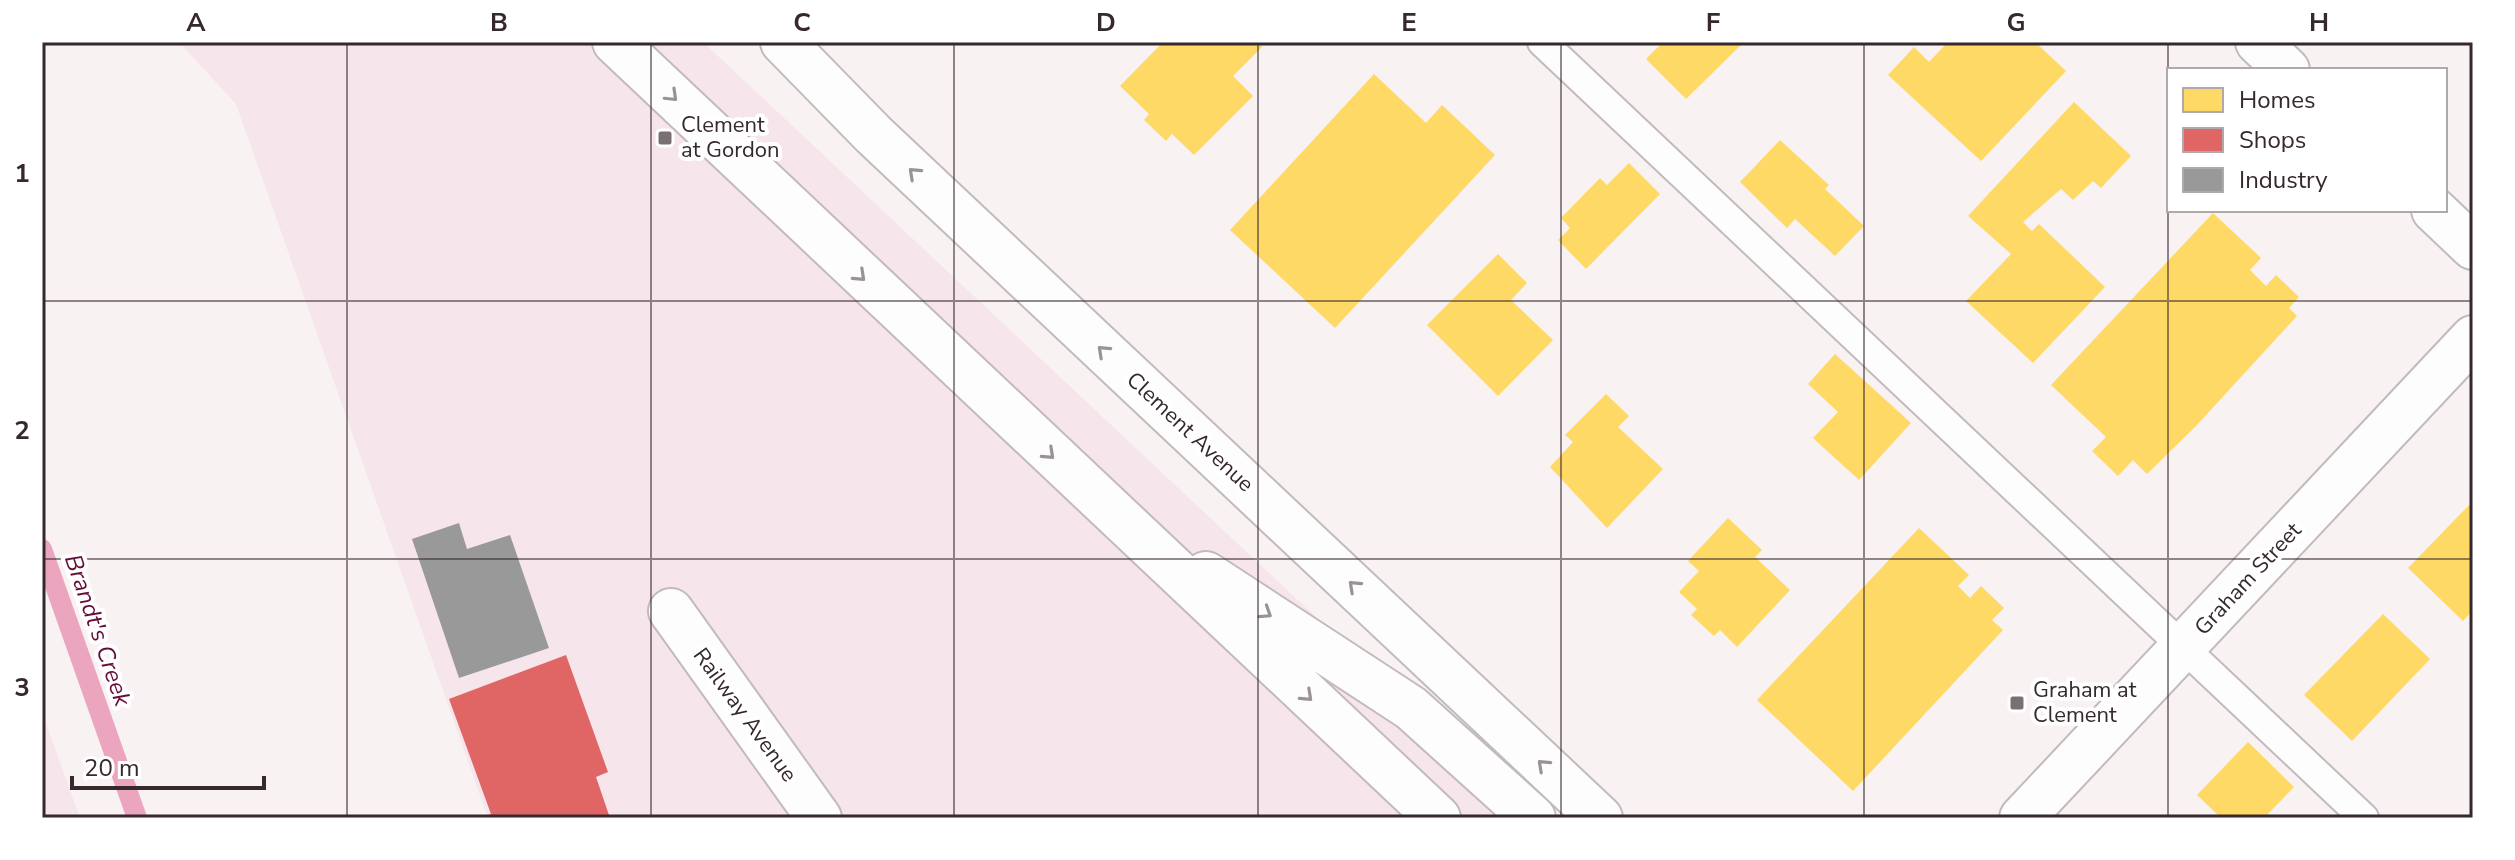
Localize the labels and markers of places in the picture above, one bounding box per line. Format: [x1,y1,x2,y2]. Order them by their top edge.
place label: Clement at Gordon [681,110,780,165]
marker: Clement at Gordon [656,129,674,147]
place label: Graham at Clement [2033,675,2137,730]
marker: Graham at Clement [2008,694,2026,712]

